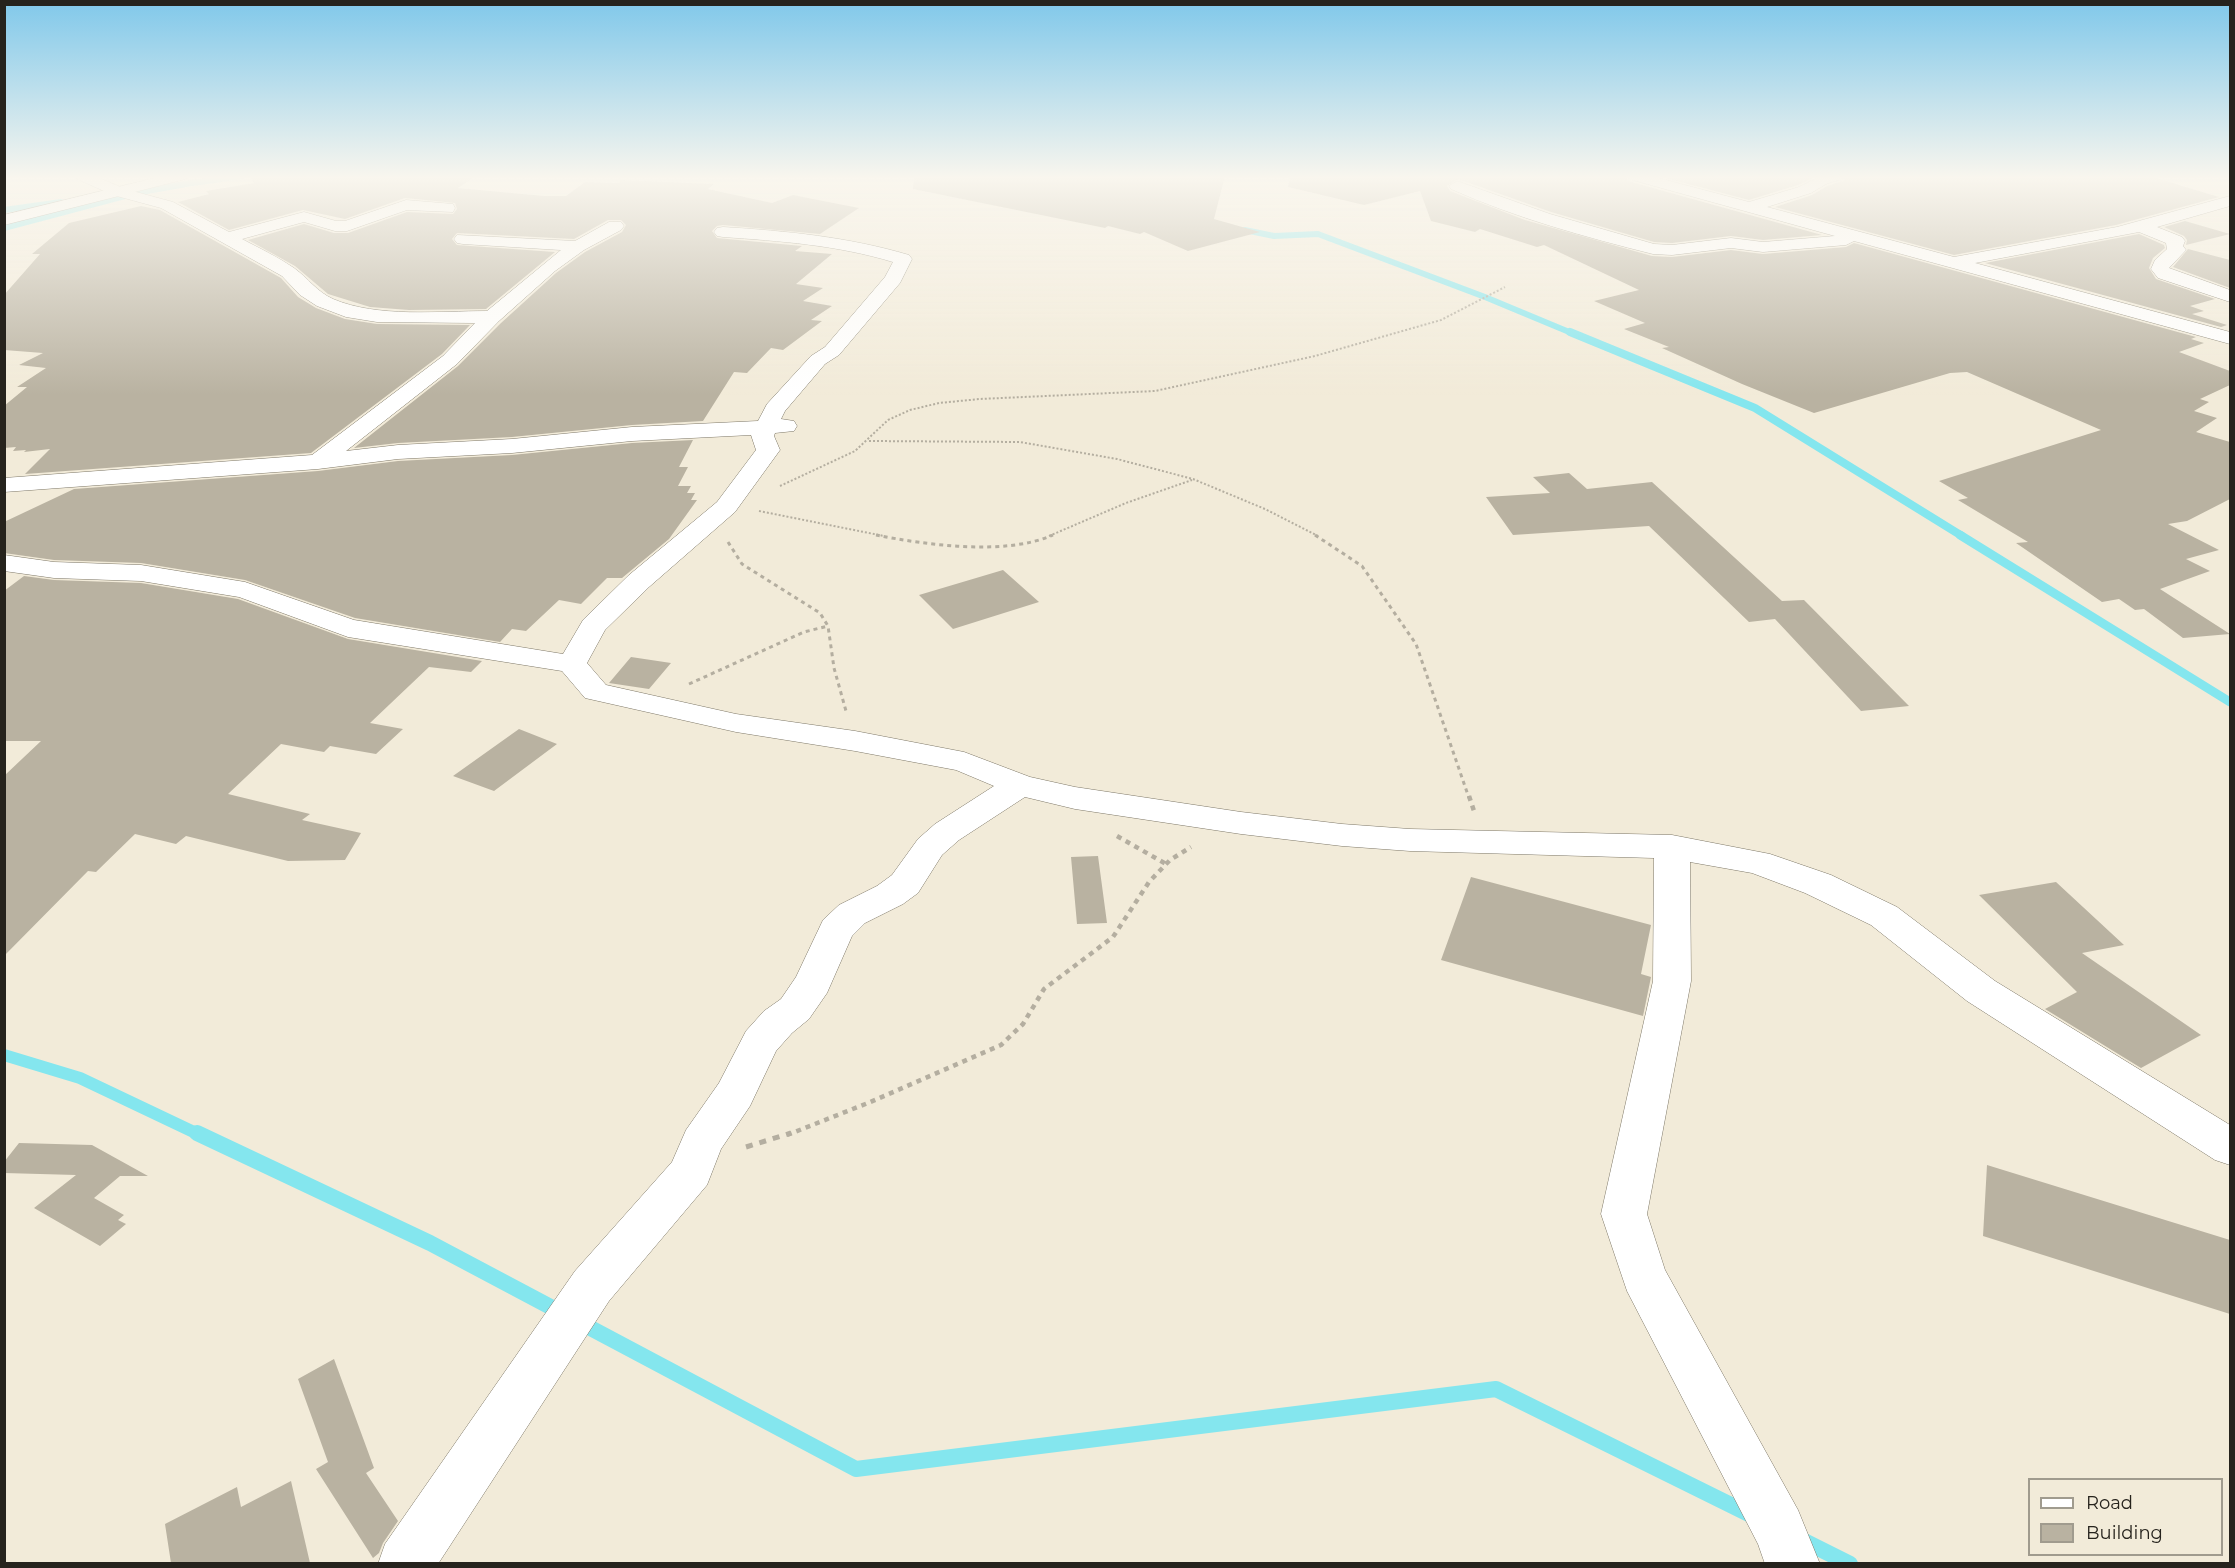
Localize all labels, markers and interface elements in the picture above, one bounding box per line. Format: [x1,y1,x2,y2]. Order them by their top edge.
legend [2028,1478,2223,1556]
text: Road [2086,1492,2133,1514]
text: Building [2086,1522,2163,1544]

